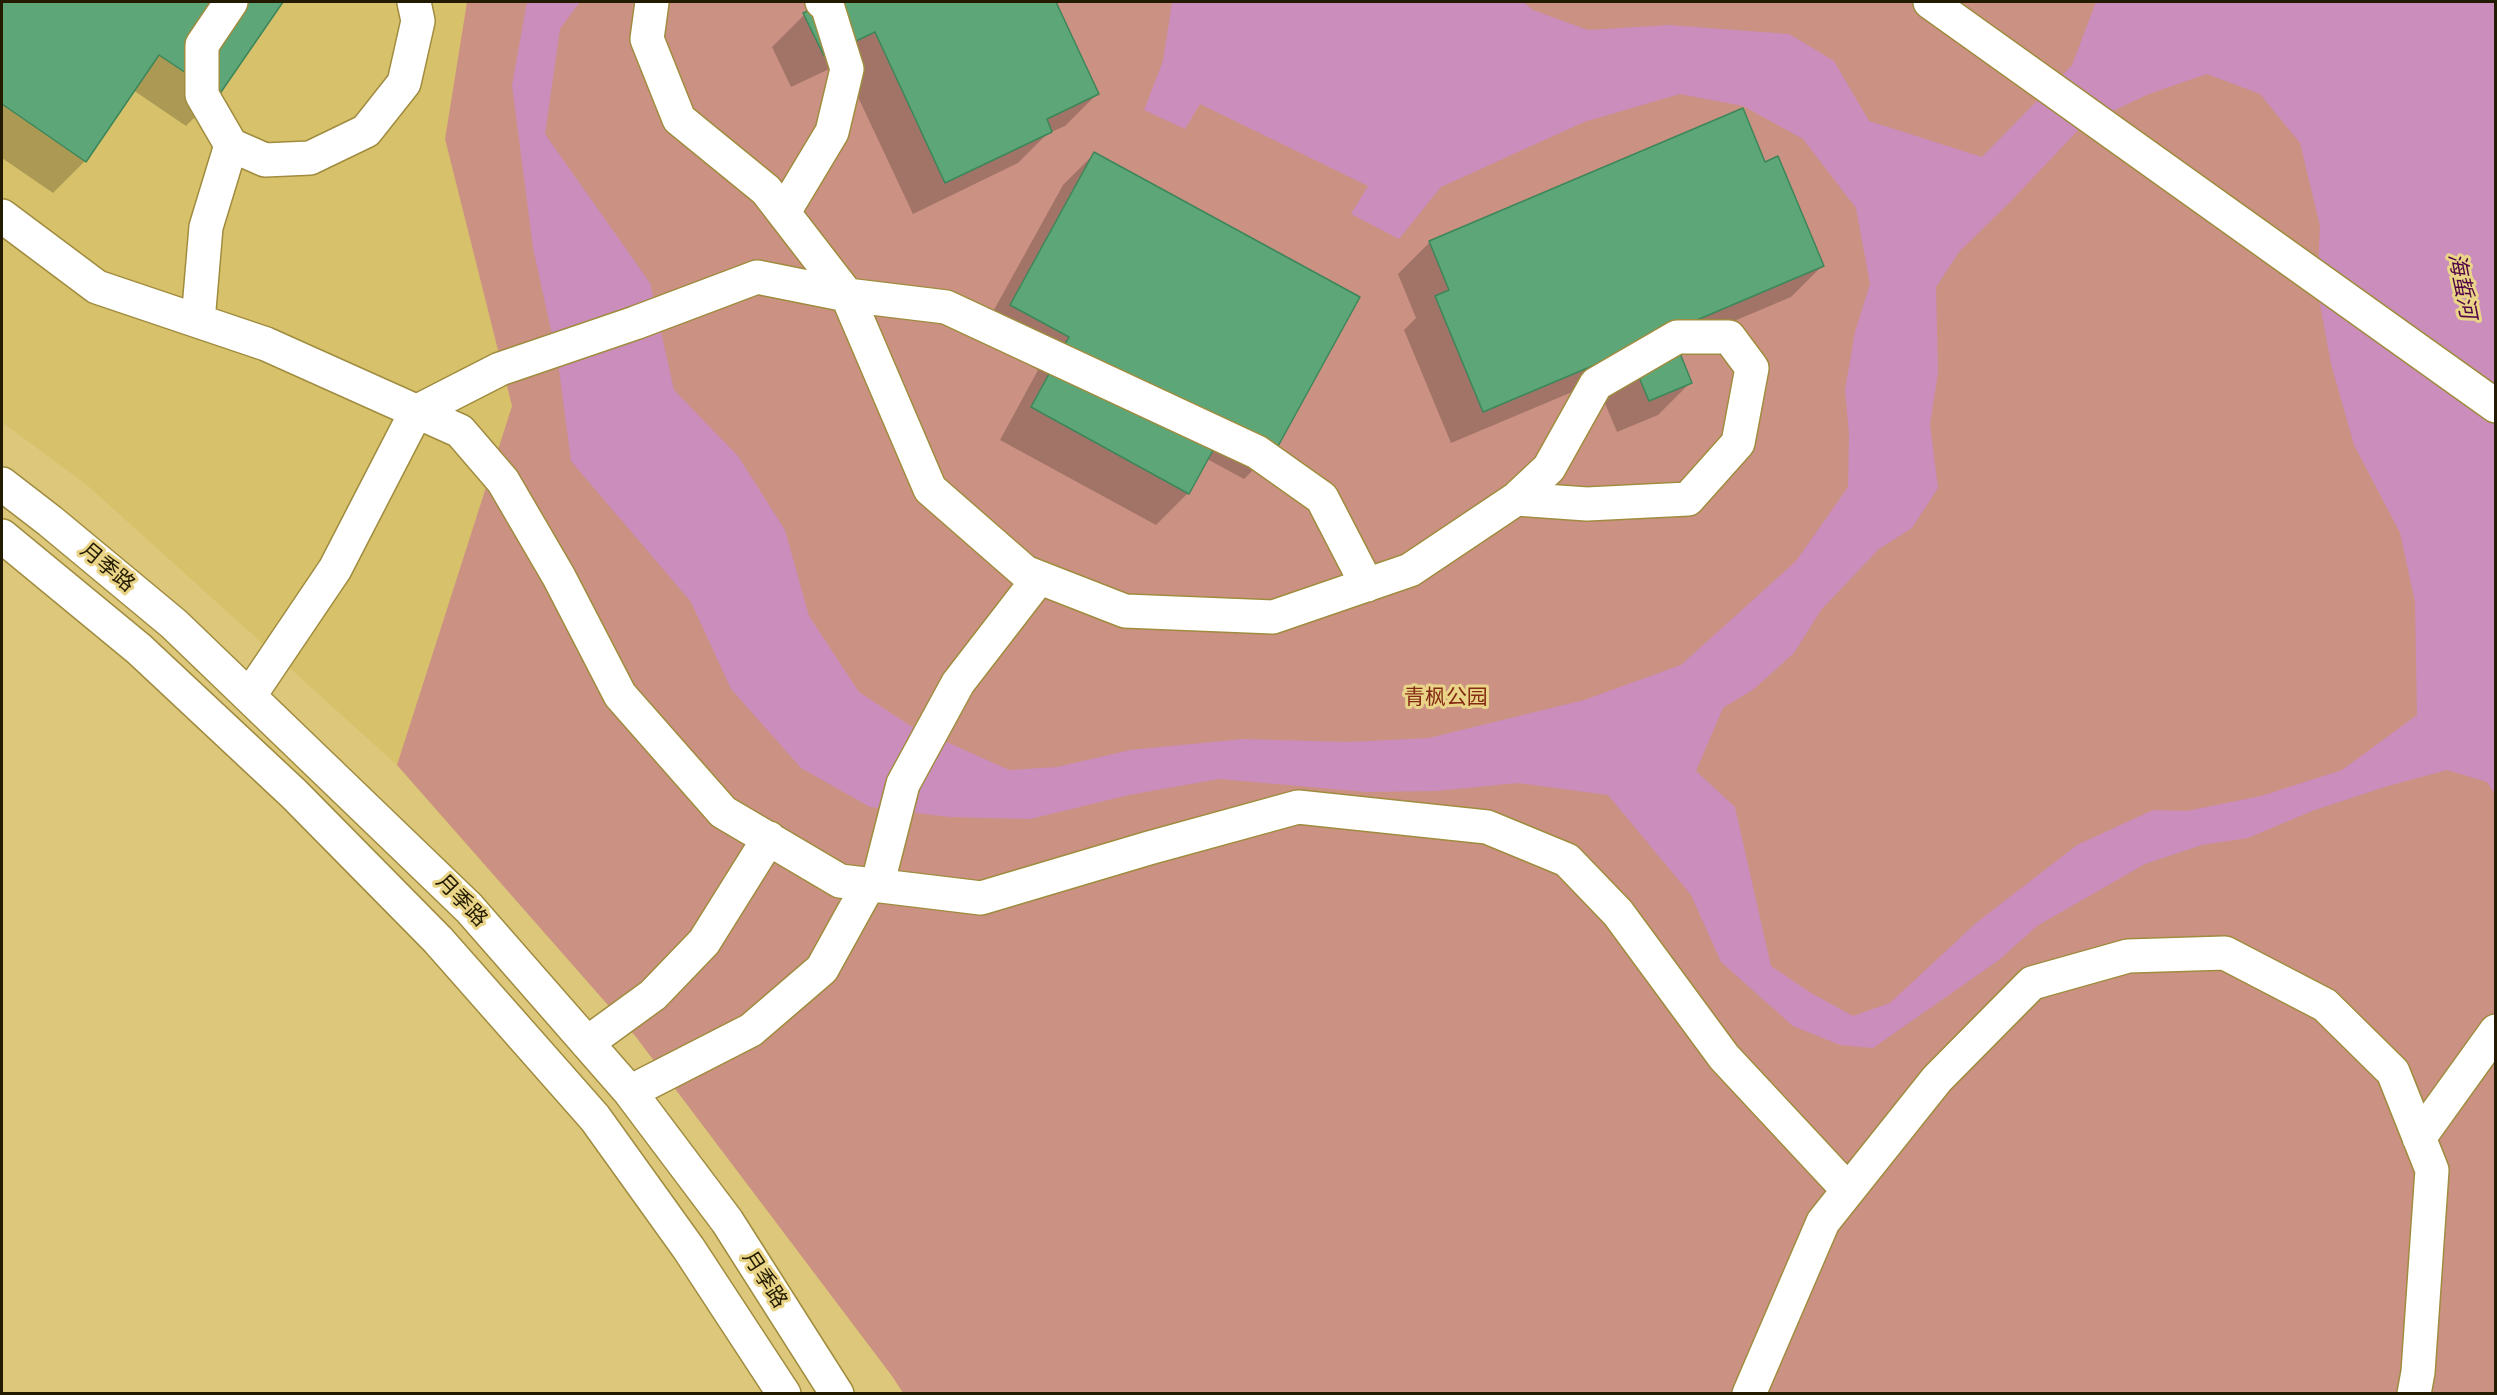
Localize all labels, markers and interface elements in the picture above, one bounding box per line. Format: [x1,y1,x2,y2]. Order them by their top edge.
water label: 海蜇河 [2442,251,2480,321]
street label: 月季路 [75,538,139,598]
park label: 青枫公园 [1404,685,1488,711]
street label: 月季路 [430,870,492,932]
street label: 月季路 [736,1247,792,1313]

